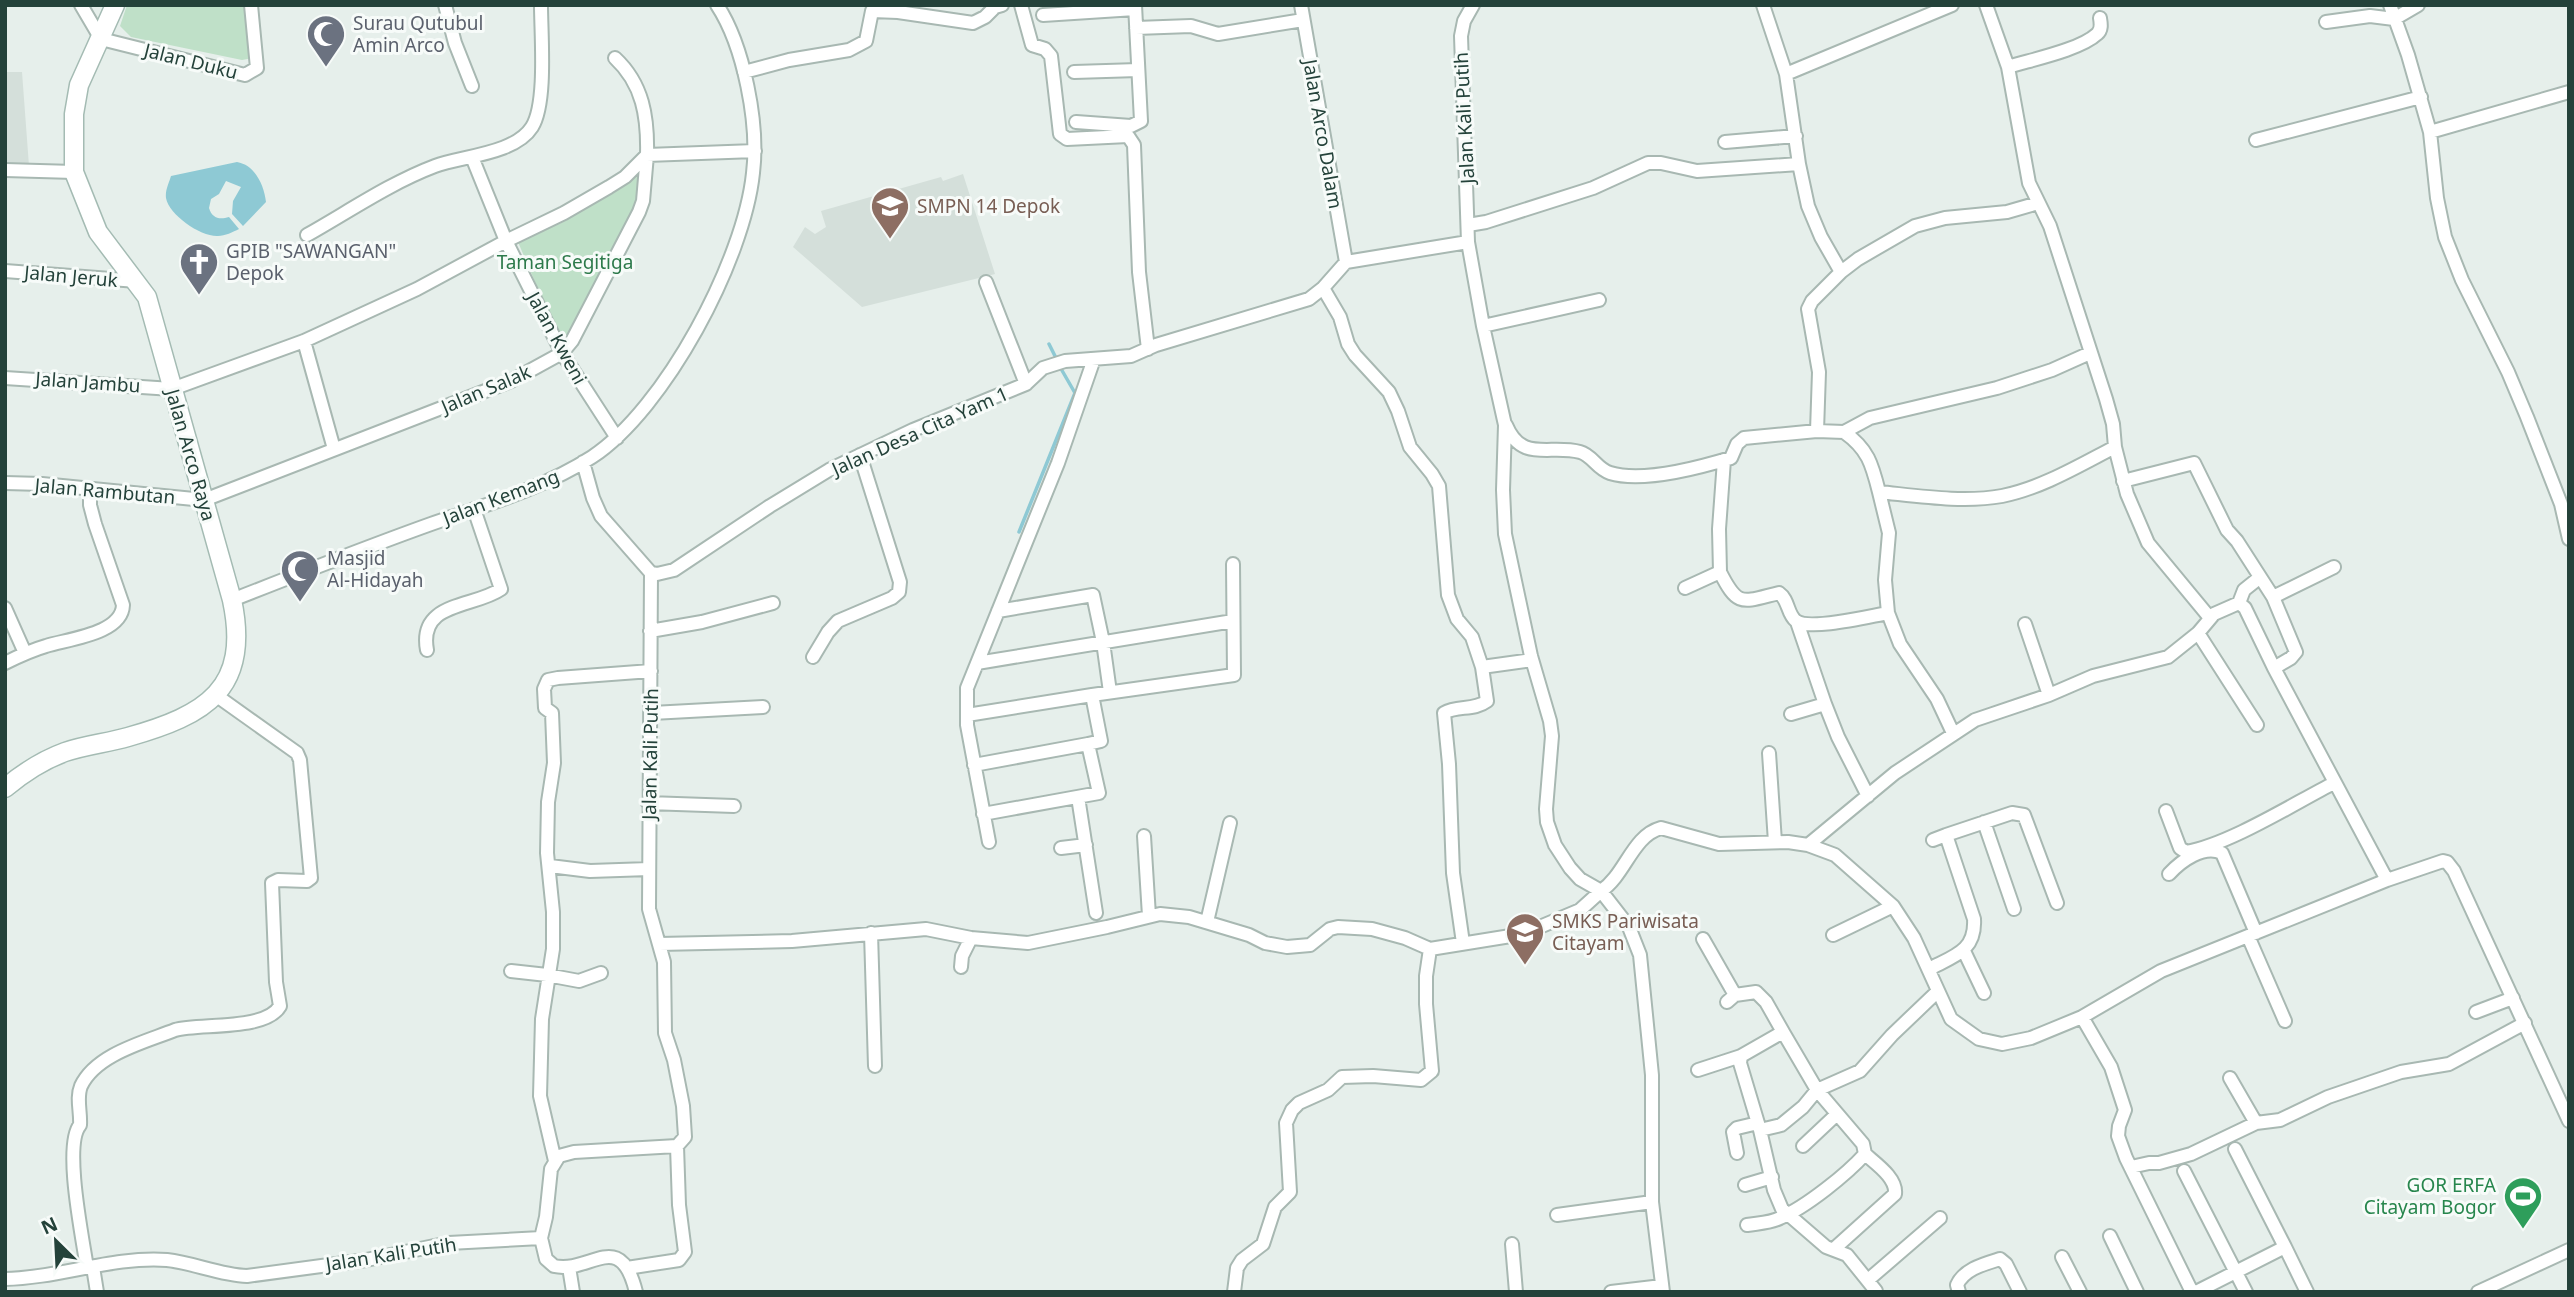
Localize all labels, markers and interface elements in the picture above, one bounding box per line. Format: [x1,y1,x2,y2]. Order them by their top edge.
place label: Surau Qutubul Amin Arco [353,10,484,58]
mosque icon: Surau Qutubul Amin Arco [305,13,347,68]
street label: Jalan Duku [140,36,241,85]
street label: Jalan Kali Putih [1448,51,1481,187]
street label: Jalan Arco Dalam [1297,55,1349,211]
school or university icon: SMPN 14 Depok [869,185,911,240]
place label: SMPN 14 Depok [917,193,1060,219]
place label: GPIB "SAWANGAN" Depok [226,238,396,286]
church icon: GPIB "SAWANGAN" Depok [178,241,220,296]
park label: Taman Segitiga [497,249,633,275]
street label: Jalan Jeruk [21,259,119,293]
street label: Jalan Kweni [520,285,593,389]
street label: Jalan Salak [435,358,535,420]
street label: Jalan Jambu [33,365,141,399]
street label: Jalan Desa Cita Yam 1 [826,380,1012,482]
street label: Jalan Arco Raya [159,384,222,524]
street label: Jalan Kemang [437,463,563,532]
street label: Jalan Rambutan [32,472,176,510]
place label: Masjid Al-Hidayah [327,545,424,593]
mosque icon: Masjid Al-Hidayah [279,548,321,603]
street label: Jalan Kali Putih [636,688,664,822]
place label: SMKS Pariwisata Citayam [1552,908,1699,956]
school or university icon: SMKS Pariwisata Citayam [1504,911,1546,966]
place label: GOR ERFA Citayam Bogor [2364,1172,2497,1220]
sports icon: GOR ERFA Citayam Bogor [2502,1175,2544,1230]
north arrow [21,1206,91,1276]
text: N [37,1210,61,1240]
street label: Jalan Kali Putih [322,1231,458,1277]

